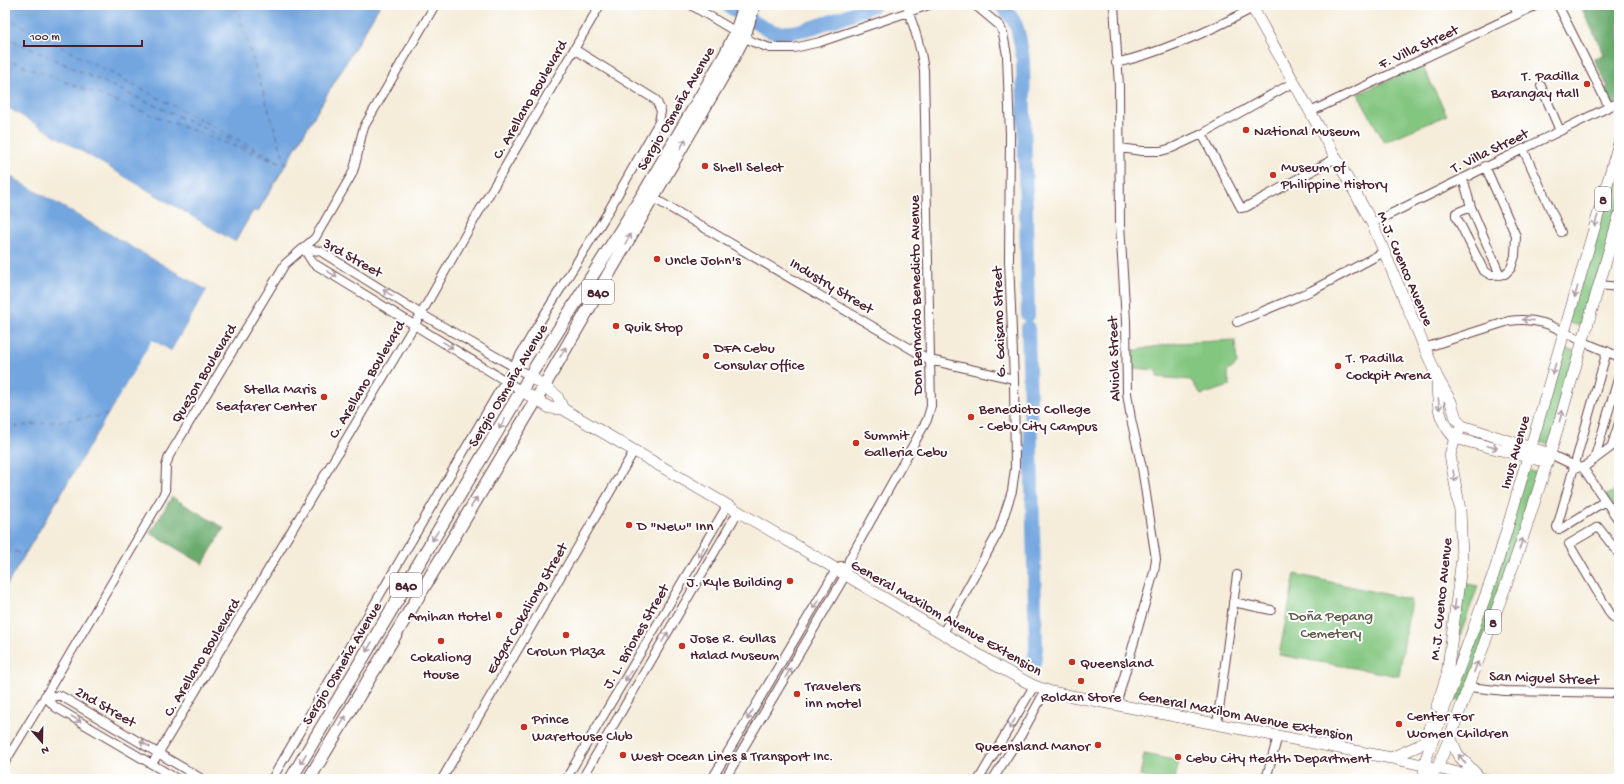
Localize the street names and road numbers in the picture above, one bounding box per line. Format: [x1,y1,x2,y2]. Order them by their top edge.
street label: F. Villa Street [1375,21,1463,75]
street label: C. Arellano Boulevard [489,36,573,163]
street label: Sergio Osmeña Avenue [634,44,720,174]
street label: T. Villa Street [1447,124,1533,179]
road number: 8 [1595,187,1611,211]
street label: Don Bernardo Benedicto Avenue [906,195,928,396]
street label: M.J. Cuenco Avenue [1372,209,1437,329]
street label: 3rd Street [318,235,387,283]
street label: Industry Street [786,255,878,320]
street label: G. Gaisano Street [989,264,1011,378]
road number: 840 [582,280,614,304]
street label: Alviola Street [1104,314,1125,402]
street label: C. Arellano Boulevard [325,317,411,442]
street label: Quezon Boulevard [168,320,242,427]
street label: Sergio Osmeña Avenue [465,321,553,451]
street label: Imus Avenue [1497,414,1535,491]
street label: M.J. Cuenco Avenue [1427,537,1457,661]
street label: Edgar Cokaliong Street [483,539,574,678]
street label: General Maxilom Avenue Extension [847,556,1045,681]
road number: 840 [390,573,422,597]
street label: J. L. Briones Street [599,580,675,693]
street label: C. Arellano Boulevard [160,595,246,720]
street label: Sergio Osmeña Avenue [299,599,387,729]
road number: 8 [1485,610,1501,634]
street label: San Miguel Street [1489,668,1601,690]
street label: 2nd Street [72,683,140,733]
street label: General Maxilom Avenue Extension [1137,687,1354,747]

